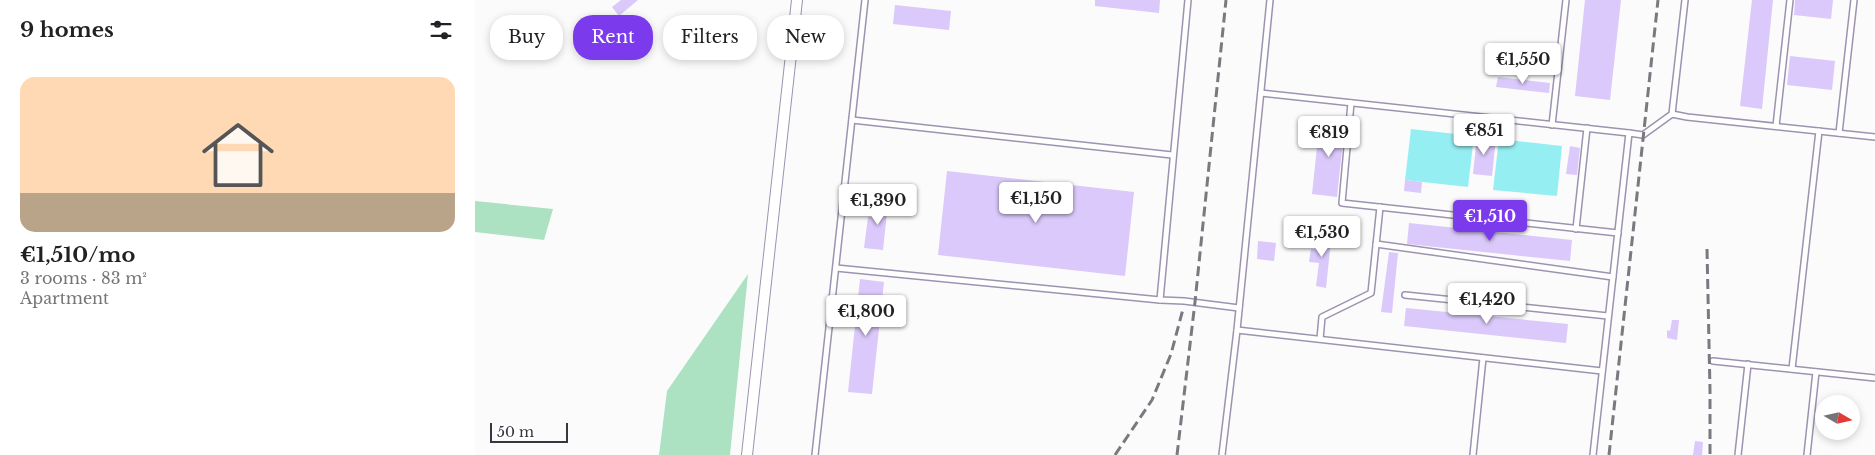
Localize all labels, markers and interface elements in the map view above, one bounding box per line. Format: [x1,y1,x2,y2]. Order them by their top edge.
chip: Buy [490,15,563,60]
chip: Rent [573,15,653,60]
chip: Filters [663,15,757,60]
chip: New [767,15,844,60]
icon: filters [427,16,455,44]
text: 9 homes [20,17,114,43]
pin: €1,550 [1482,42,1564,85]
text: €1,550 [1496,49,1550,69]
icon: home [193,110,283,200]
pin: €851 [1454,114,1514,156]
pin: €819 [1299,116,1359,158]
text: €851 [1465,120,1503,140]
text: €819 [1309,122,1349,142]
pin: €1,150 [995,182,1077,224]
pin: €1,390 [837,184,919,226]
text: €1,150 [1010,188,1062,208]
text: €1,390 [850,190,906,210]
pin: €1,510 [1449,200,1531,242]
text: €1,510 [1464,206,1516,226]
pin: €1,530 [1281,216,1363,258]
text: €1,530 [1294,222,1350,242]
text: €1,510/mo [20,242,135,268]
text: 3 rooms · 83 m² [20,268,147,288]
pin: €1,420 [1446,282,1528,325]
text: Apartment [20,288,109,308]
text: €1,420 [1459,289,1515,309]
pin: €1,800 [825,294,907,337]
text: €1,800 [837,301,895,321]
north arrow [1815,395,1860,440]
map controls [1815,395,1860,440]
scale bar [490,420,567,443]
text: 50 m [497,423,534,441]

